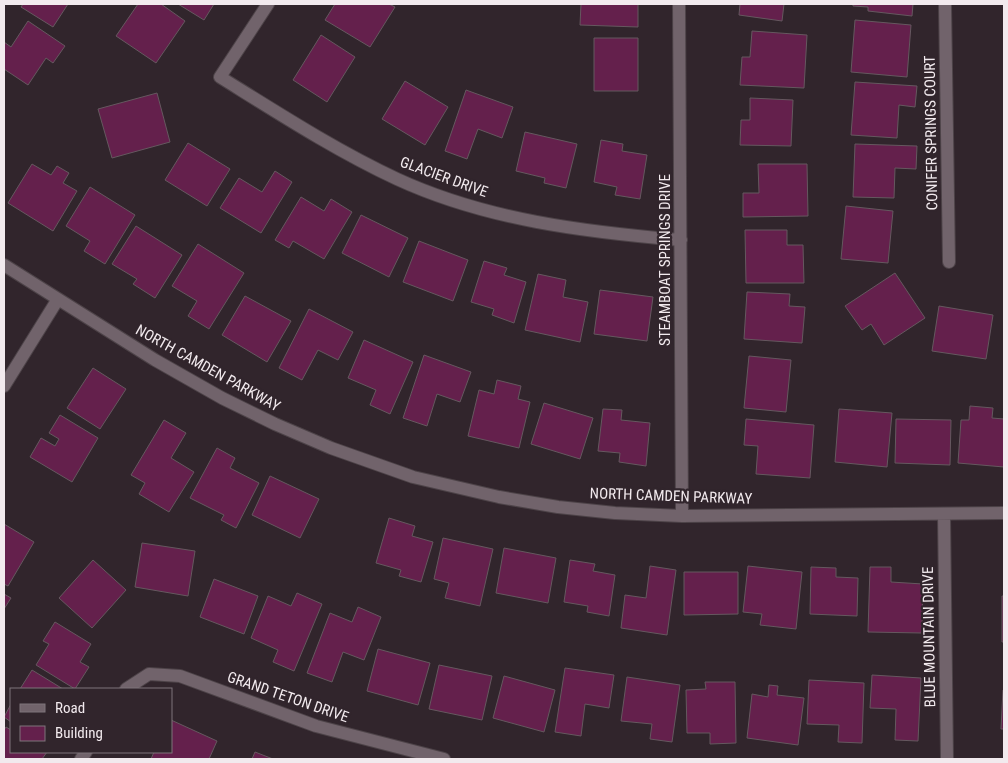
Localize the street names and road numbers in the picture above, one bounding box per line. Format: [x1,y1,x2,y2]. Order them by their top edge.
street label: CONIFER SPRINGS COURT [921,55,941,211]
street label: GLACIER DRIVE [398,153,490,201]
street label: STEAMBOAT SPRINGS DRIVE [656,174,674,346]
street label: NORTH CAMDEN PARKWAY [133,321,284,415]
street label: NORTH CAMDEN PARKWAY [589,484,753,508]
street label: BLUE MOUNTAIN DRIVE [919,567,939,707]
street label: GRAND TETON DRIVE [225,668,351,726]

